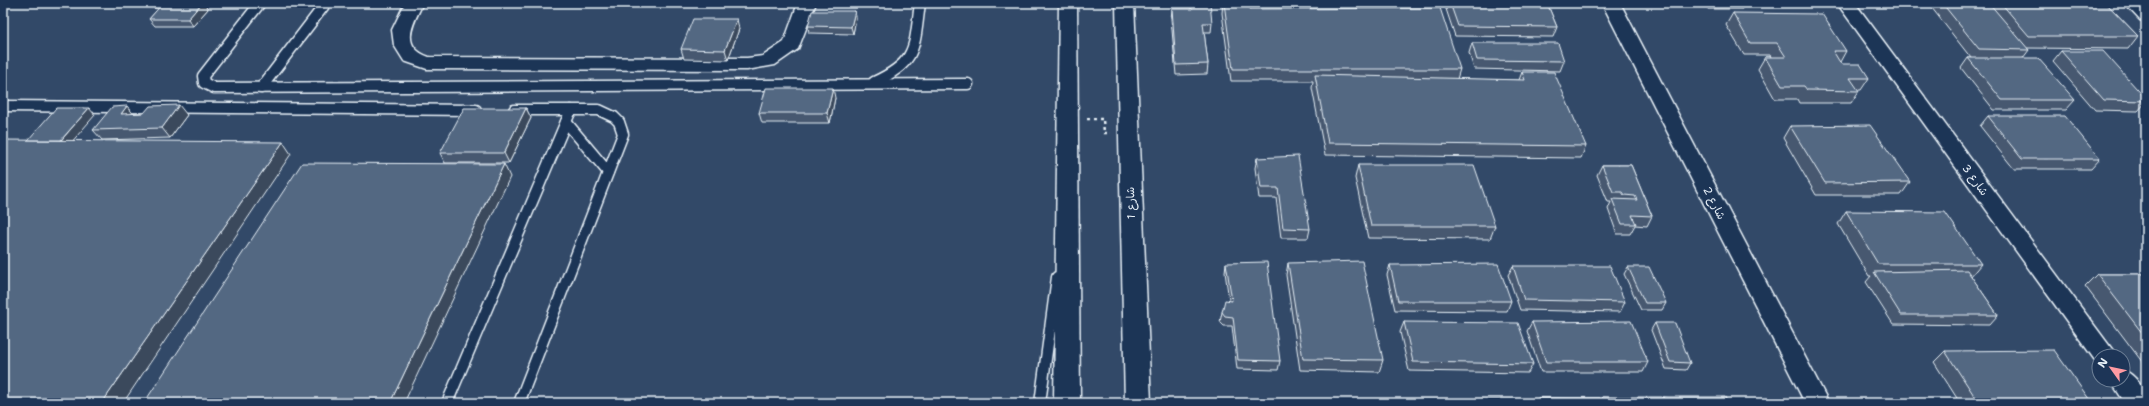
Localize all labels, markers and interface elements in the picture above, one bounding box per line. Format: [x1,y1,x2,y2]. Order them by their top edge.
street label: شارع 3 [1958,161,1991,199]
street label: شارع 2 [1698,184,1729,223]
street label: شارع 1 [1123,187,1140,219]
north arrow [2091,348,2131,388]
text: N [2094,355,2112,371]

